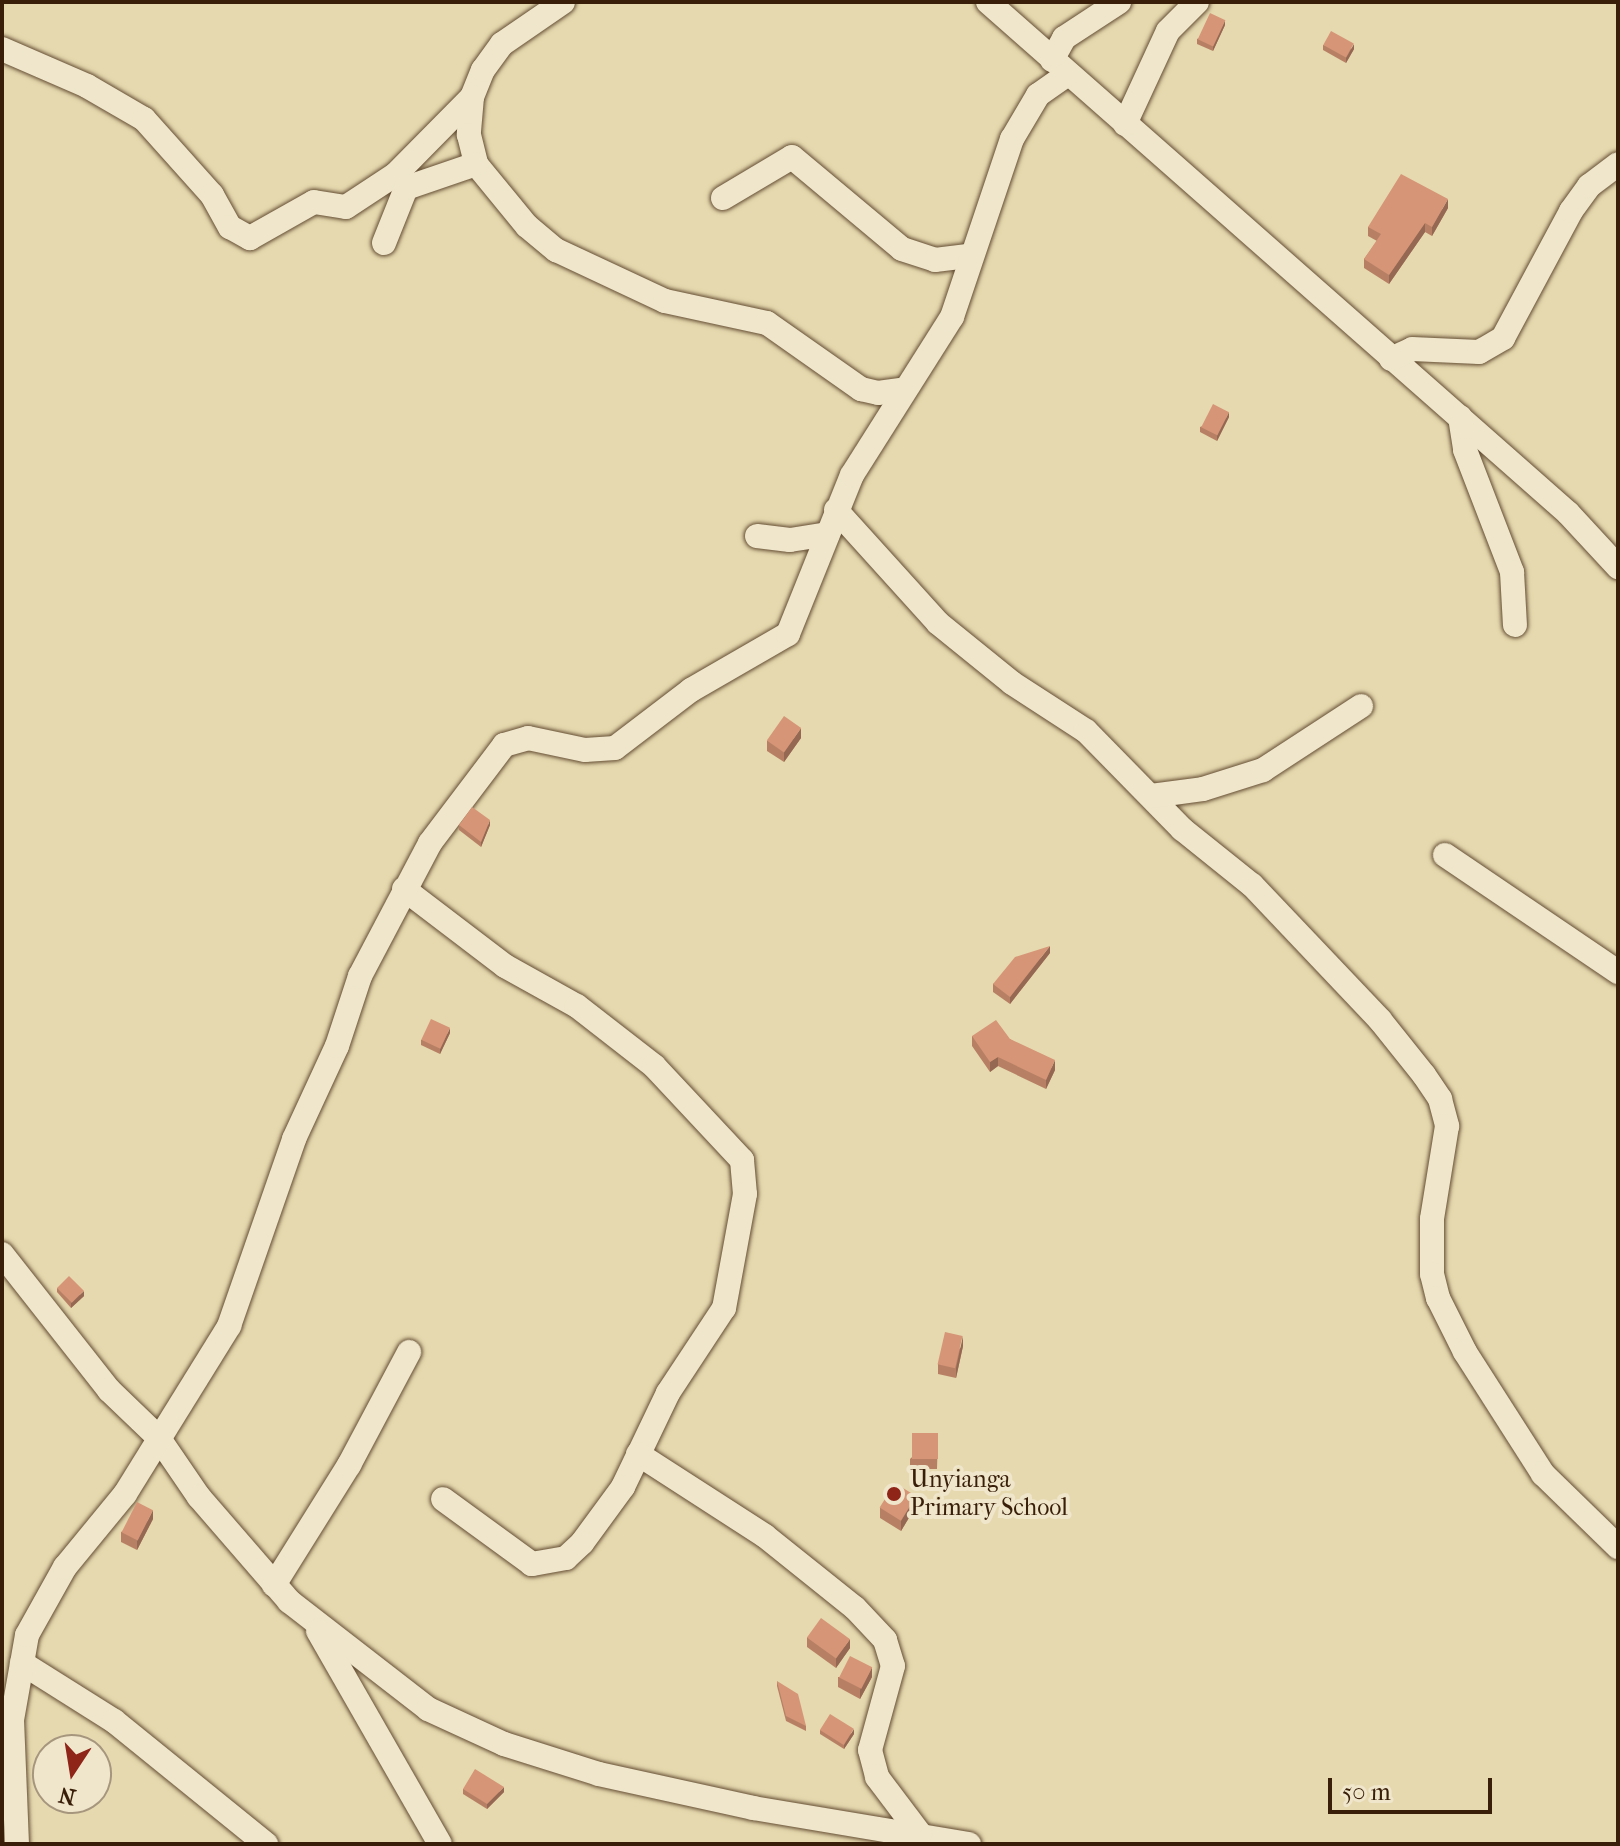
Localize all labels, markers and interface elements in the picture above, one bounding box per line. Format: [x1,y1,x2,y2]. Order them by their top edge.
place label: Unyianga Primary School [910,1466,1068,1522]
marker: Unyianga Primary School [885,1485,903,1503]
north arrow [32,1734,112,1814]
scale bar [1332,1762,1496,1812]
text: 50 m [1342,1778,1391,1806]
text: N [57,1781,78,1810]

